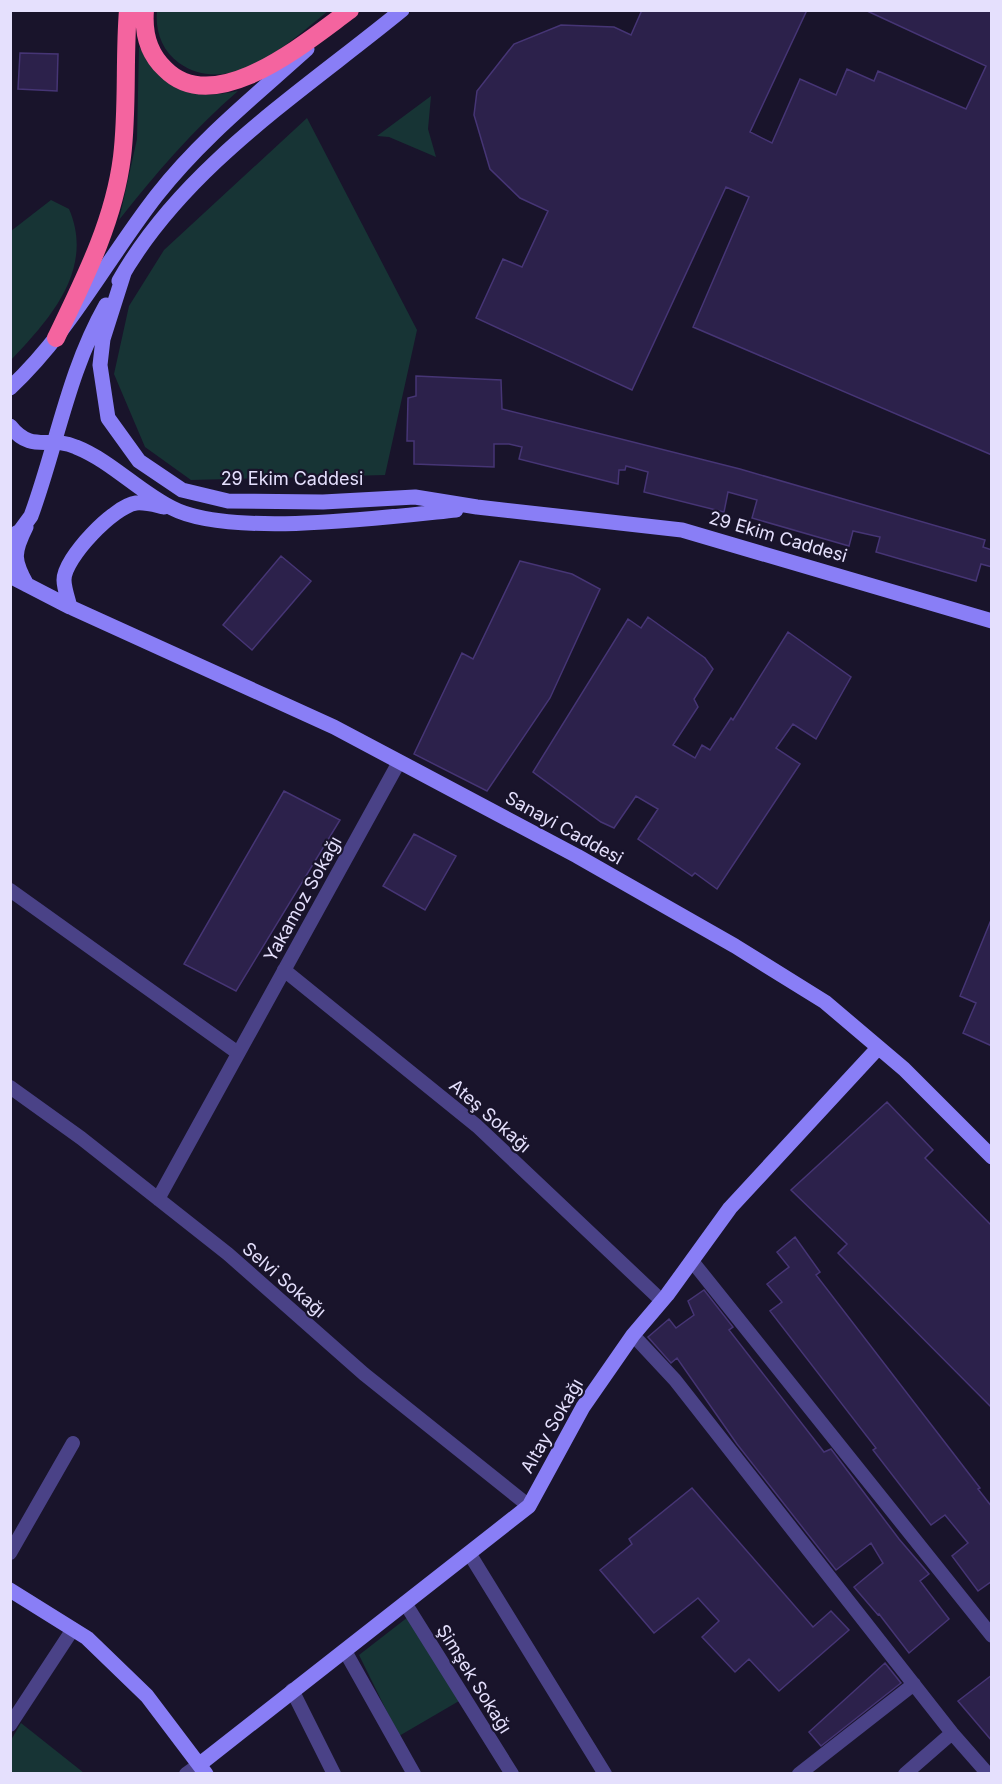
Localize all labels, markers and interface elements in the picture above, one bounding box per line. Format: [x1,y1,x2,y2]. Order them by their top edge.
street label: 29 Ekim Caddesi [221,468,363,489]
street label: 29 Ekim Caddesi [707,507,850,566]
street label: Sanayi Caddesi [502,787,627,869]
street label: Yakamoz Sokağı [259,832,346,965]
street label: Ateş Sokağı [445,1075,535,1157]
street label: Selvi Sokağı [238,1238,330,1322]
street label: Altay Sokağı [516,1375,587,1477]
street label: Şimşek Sokağı [433,1620,516,1737]

